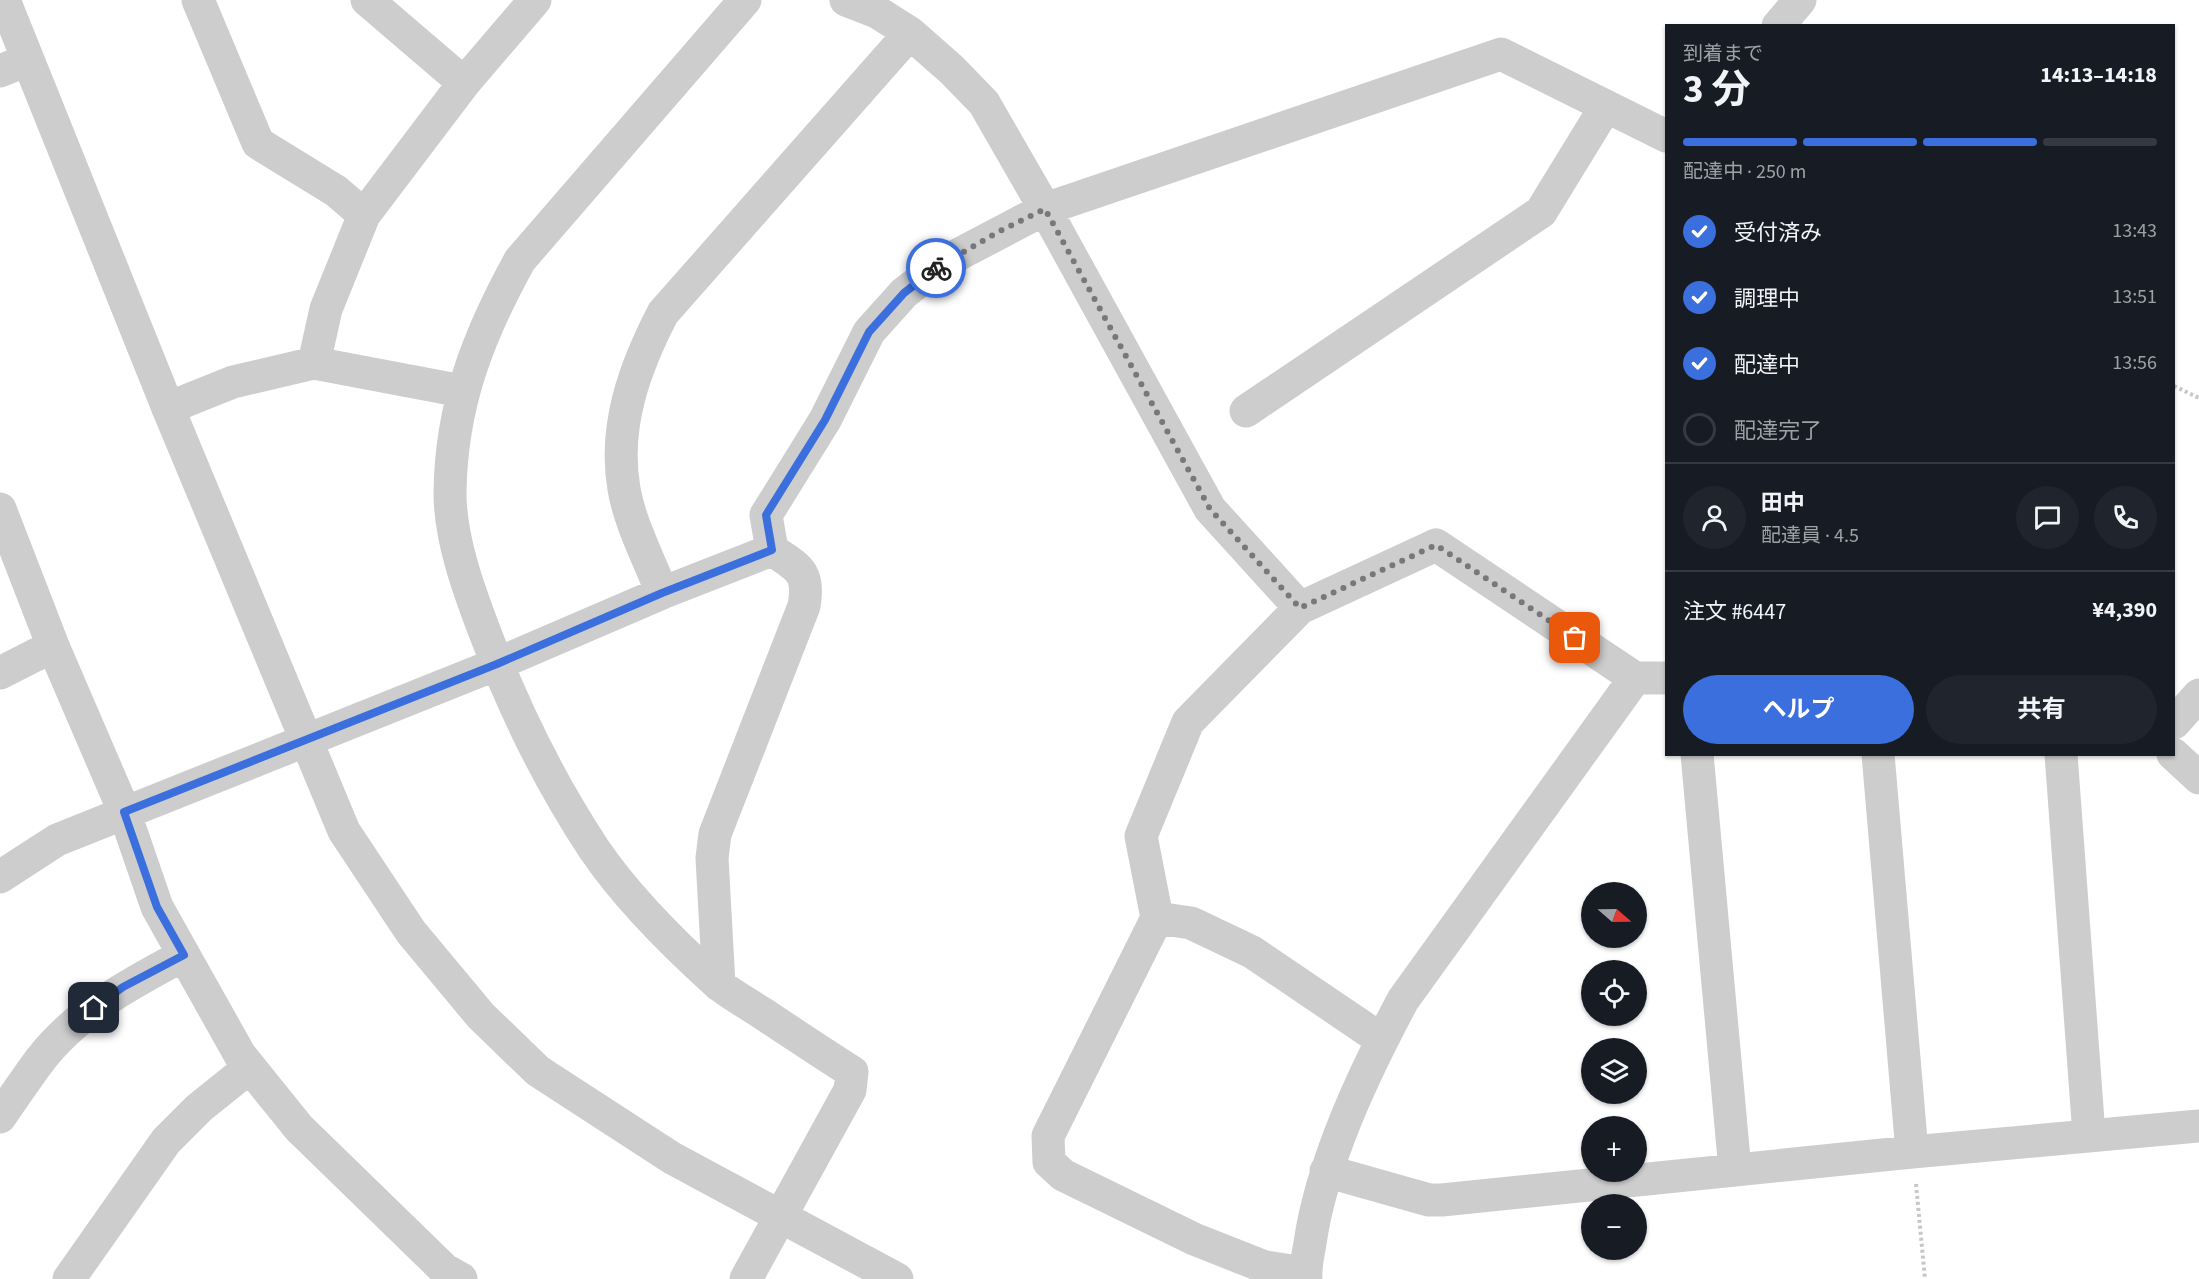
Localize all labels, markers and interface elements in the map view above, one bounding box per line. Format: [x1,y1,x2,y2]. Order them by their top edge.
text: 到着まで [1683,40,1763,68]
text: 14:13–14:18 [2040,59,2157,91]
text: 3 分 [1683,62,1750,118]
text: 配達中 · 250 m [1683,158,1806,186]
icon: check [1683,215,1716,248]
text: 受付済み [1734,217,1822,249]
text: 13:43 [2112,217,2157,245]
courier [906,238,966,298]
icon: bike [920,252,953,285]
icon: check [1683,281,1716,314]
text: 調理中 [1734,283,1800,315]
text: 13:51 [2112,283,2157,311]
icon: check [1683,347,1716,380]
text: 配達中 [1734,349,1800,381]
text: 13:56 [2112,349,2157,377]
text: 配達完了 [1734,415,1822,447]
button: person [1683,486,1746,549]
button: chat [2016,486,2079,549]
button: phone [2094,486,2157,549]
text: 田中 [1761,487,1805,519]
text: 配達員 · 4.5 [1761,522,1859,550]
text: ¥4,390 [2092,594,2157,626]
text: 注文 #6447 [1683,596,1786,628]
pin [1549,612,1600,663]
icon: bag [1558,621,1591,654]
button: ヘルプ [1683,675,1914,744]
button: 共有 [1926,675,2157,744]
north arrow [1581,882,1647,948]
map controls [1581,882,1647,1260]
button: locate [1581,960,1647,1026]
pin [68,982,119,1033]
icon: home [77,991,110,1024]
button: layers [1581,1038,1647,1104]
button: + [1581,1116,1647,1182]
button: − [1581,1194,1647,1260]

